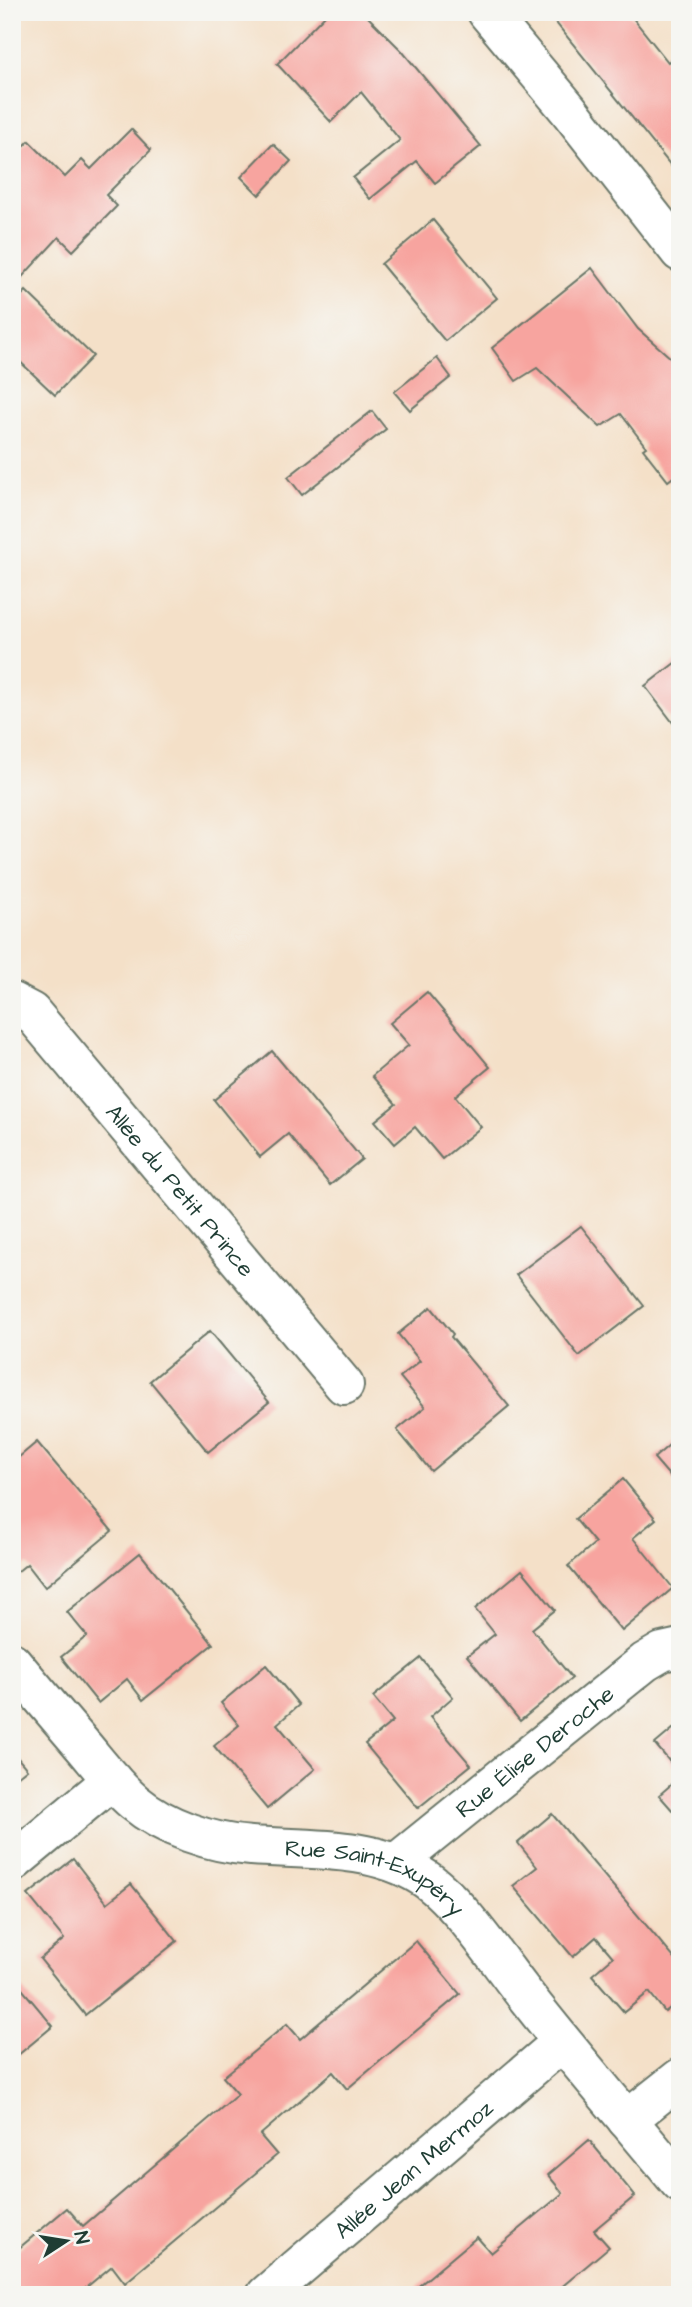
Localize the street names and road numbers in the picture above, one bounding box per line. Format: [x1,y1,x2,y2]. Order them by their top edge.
street label: Allée du Petit Prince [98,1098,262,1284]
street label: Rue Élise Deroche [449,1678,621,1826]
street label: Rue Saint-Exupéry [284,1833,472,1924]
street label: Allée Jean Mermoz [328,2092,501,2247]

